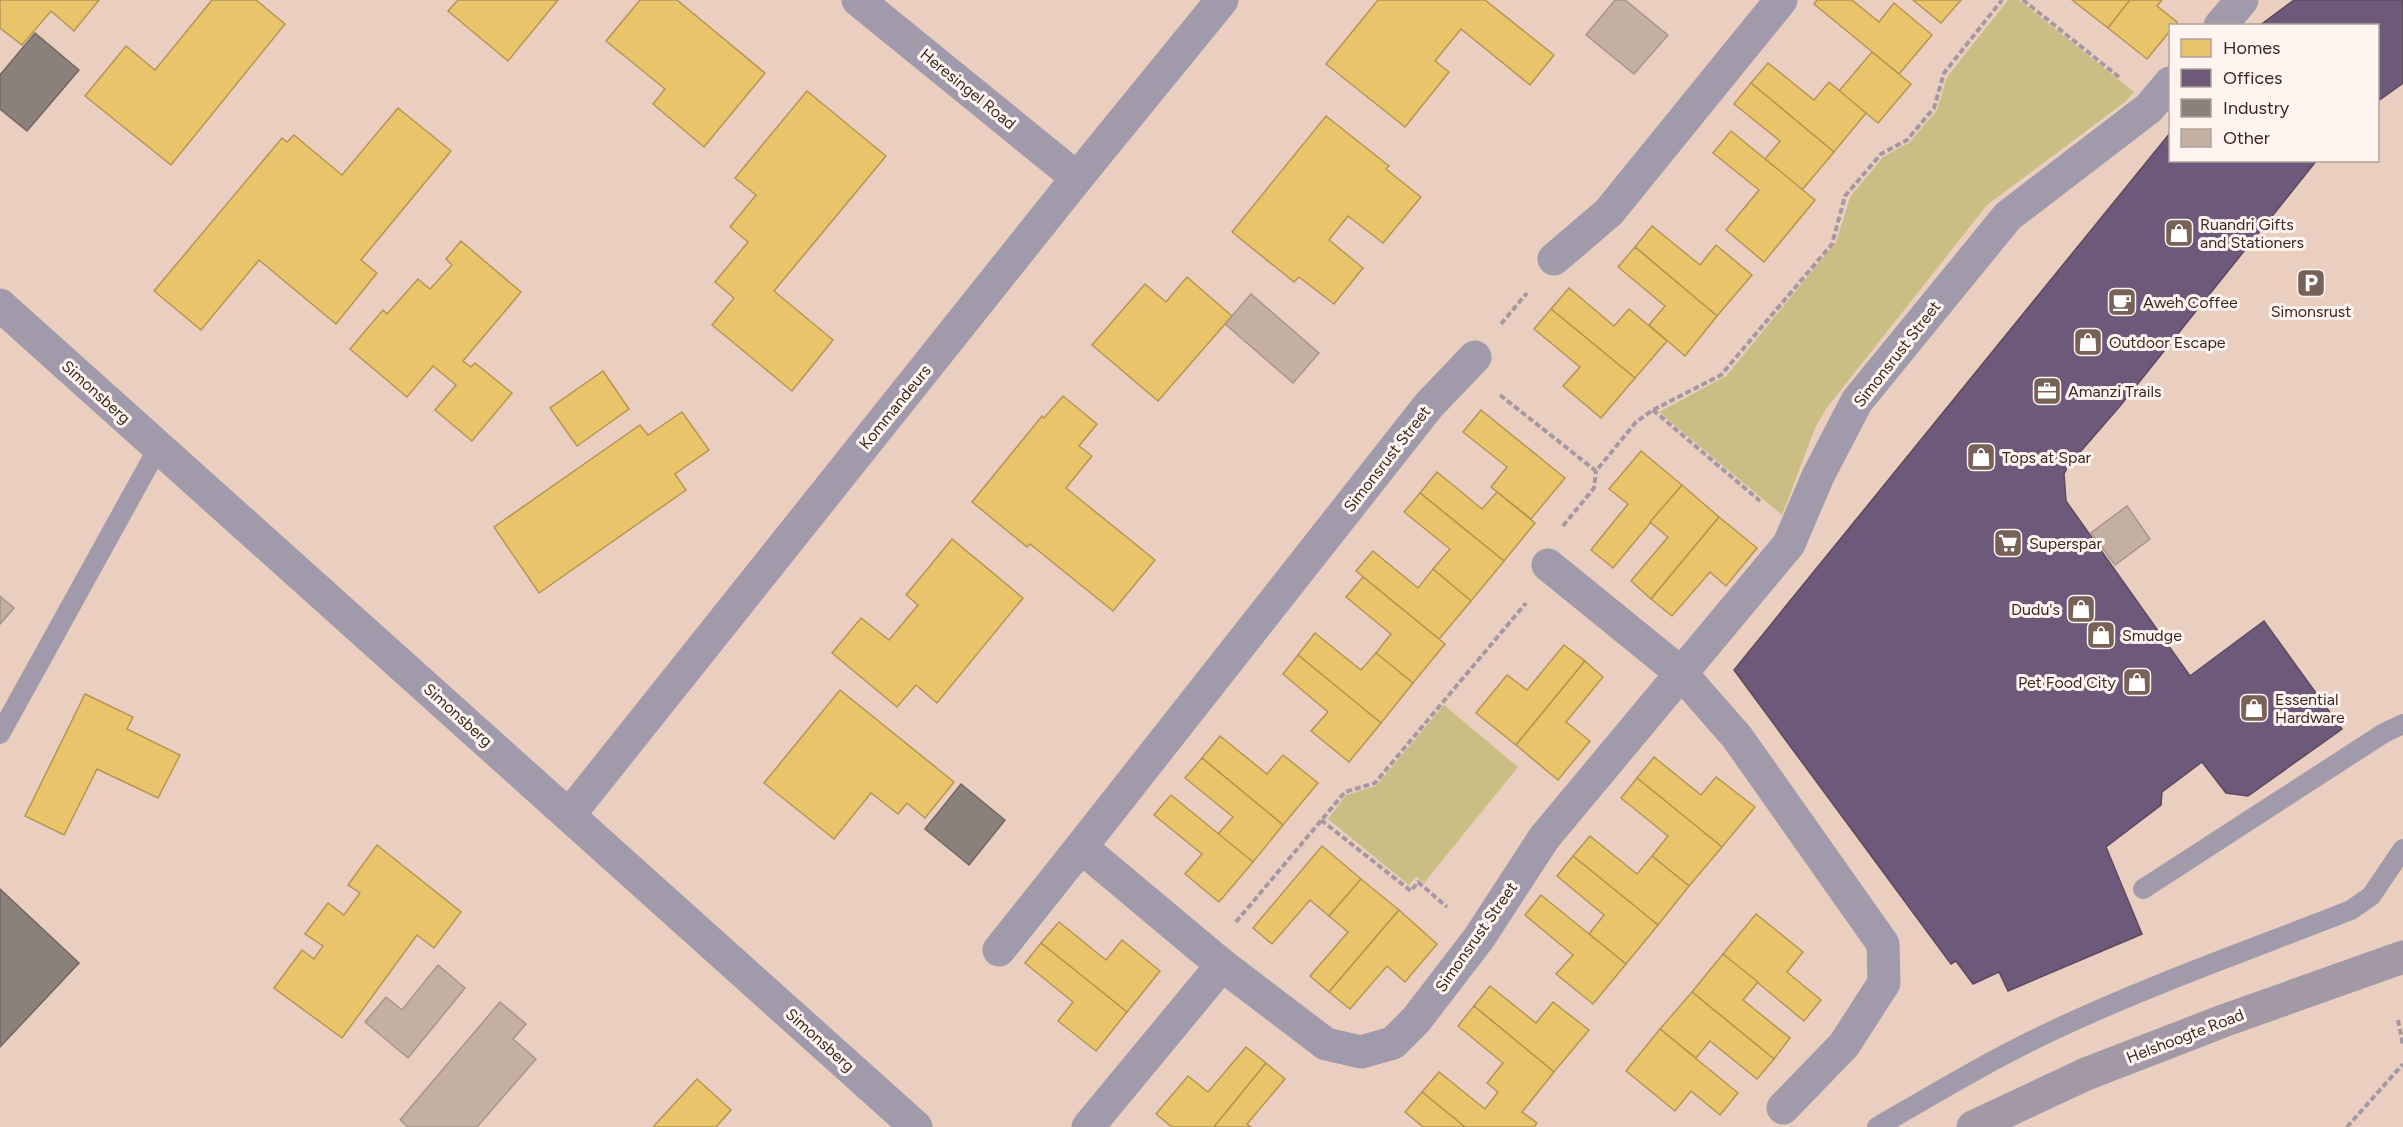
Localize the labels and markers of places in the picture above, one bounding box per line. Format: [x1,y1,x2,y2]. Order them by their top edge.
place label: Ruandri Gifts and Stationers [2200,215,2304,252]
shop icon: Ruandri Gifts and Stationers [2163,217,2195,249]
parking icon: Simonsrust [2295,267,2327,299]
cafe icon: Aweh Coffee [2106,286,2138,318]
place label: Aweh Coffee [2143,293,2238,312]
place label: Simonsrust [2271,302,2351,321]
shop icon: Outdoor Escape [2072,326,2104,358]
place label: Outdoor Escape [2109,333,2226,352]
office icon: Amanzi Trails [2031,375,2063,407]
place label: Amanzi Trails [2068,382,2161,401]
shop icon: Tops at Spar [1965,441,1997,473]
place label: Tops at Spar [2002,448,2092,467]
supermarket icon: Superspar [1992,527,2024,559]
place label: Superspar [2029,534,2102,553]
shop icon: Dudu's [2065,593,2097,625]
place label: Dudu's [2011,600,2060,619]
shop icon: Smudge [2085,619,2117,651]
place label: Smudge [2122,626,2182,645]
shop icon: Pet Food City [2121,666,2153,698]
place label: Pet Food City [2018,673,2117,692]
place label: Essential Hardware [2275,690,2345,727]
shop icon: Essential Hardware [2238,692,2270,724]

